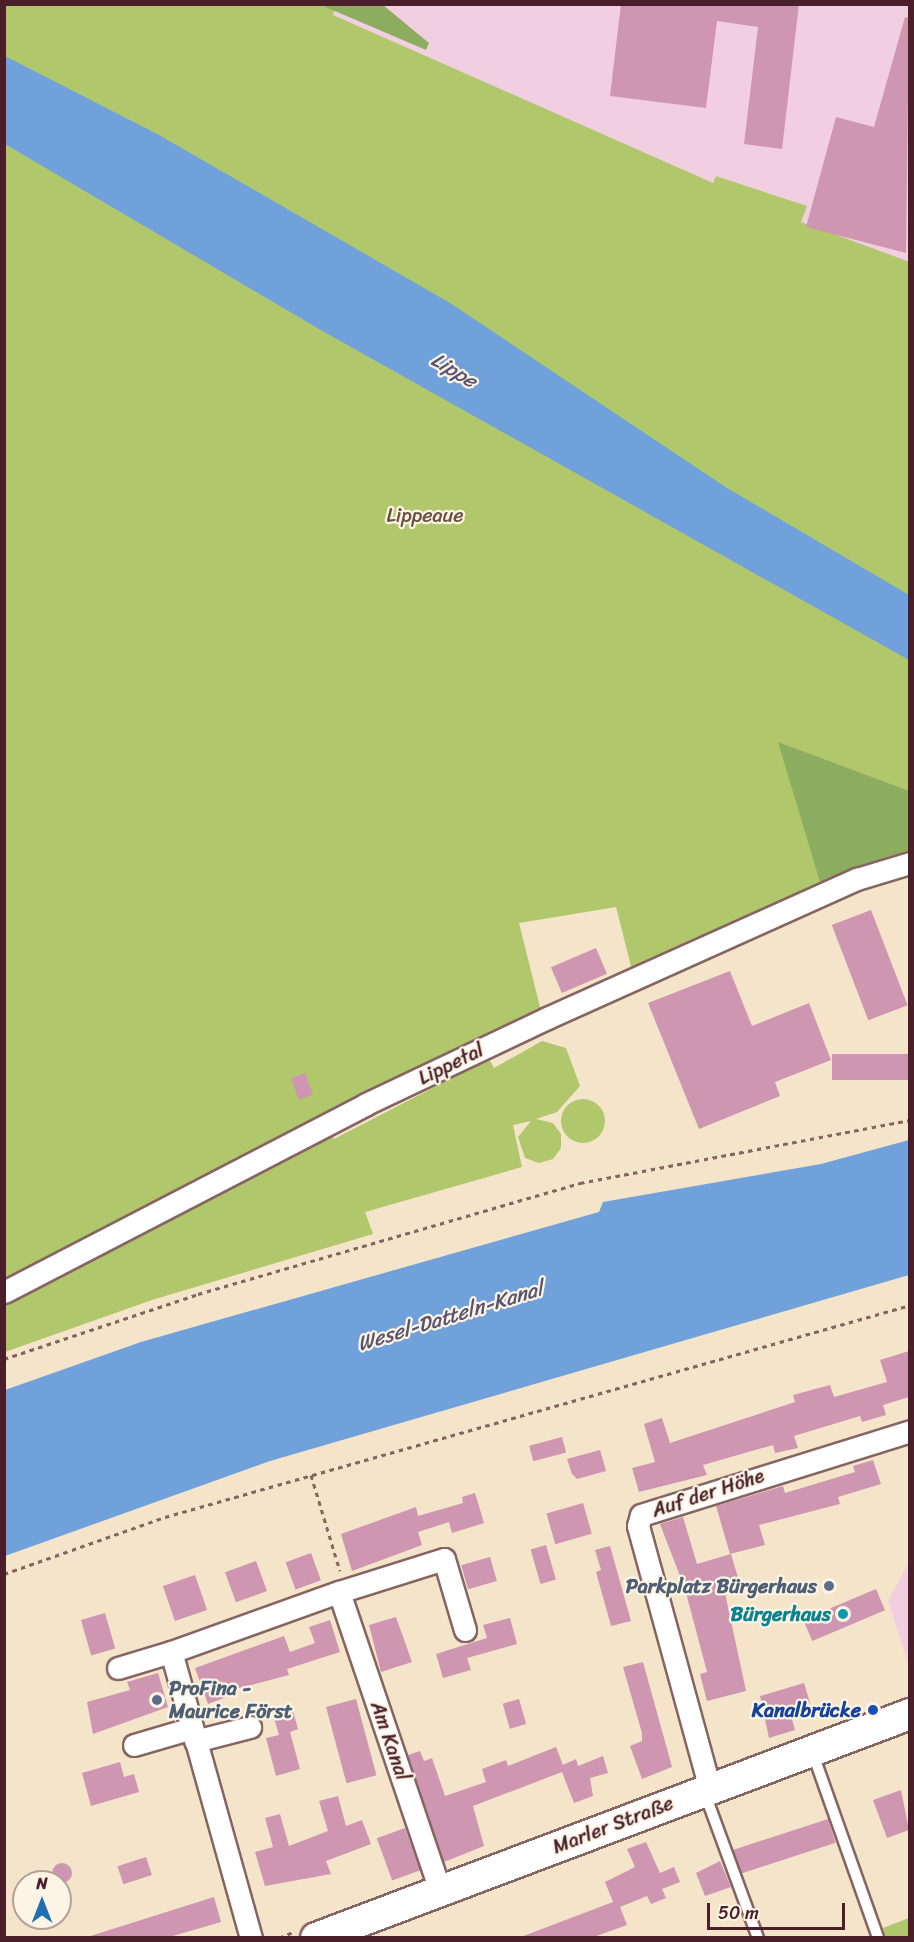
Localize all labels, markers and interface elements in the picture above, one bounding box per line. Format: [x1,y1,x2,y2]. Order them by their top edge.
water label: Lippe [427,347,481,393]
park label: Lippeaue [386,503,464,527]
street label: Lippetal [414,1038,488,1090]
water label: Wesel-Datteln-Kanal [354,1276,546,1356]
street label: Auf der Höhe [649,1463,767,1523]
place label: Parkplatz Bürgerhaus [626,1574,817,1598]
marker: Parkplatz Bürgerhaus [822,1579,836,1593]
place label: Bürgerhaus [730,1602,831,1626]
marker: Bürgerhaus [836,1607,850,1621]
place label: ProFina - Maurice Först [169,1676,292,1723]
marker: ProFina - Maurice Först [150,1693,164,1707]
street label: Am Kanal [365,1698,415,1784]
place label: Kanalbrücke [752,1698,861,1722]
marker: Kanalbrücke [866,1703,880,1717]
street label: Marler Straße [549,1791,677,1859]
text: N [36,1869,48,1898]
north arrow [12,1870,72,1930]
scale bar [710,1891,848,1929]
text: 50 m [718,1897,759,1929]

